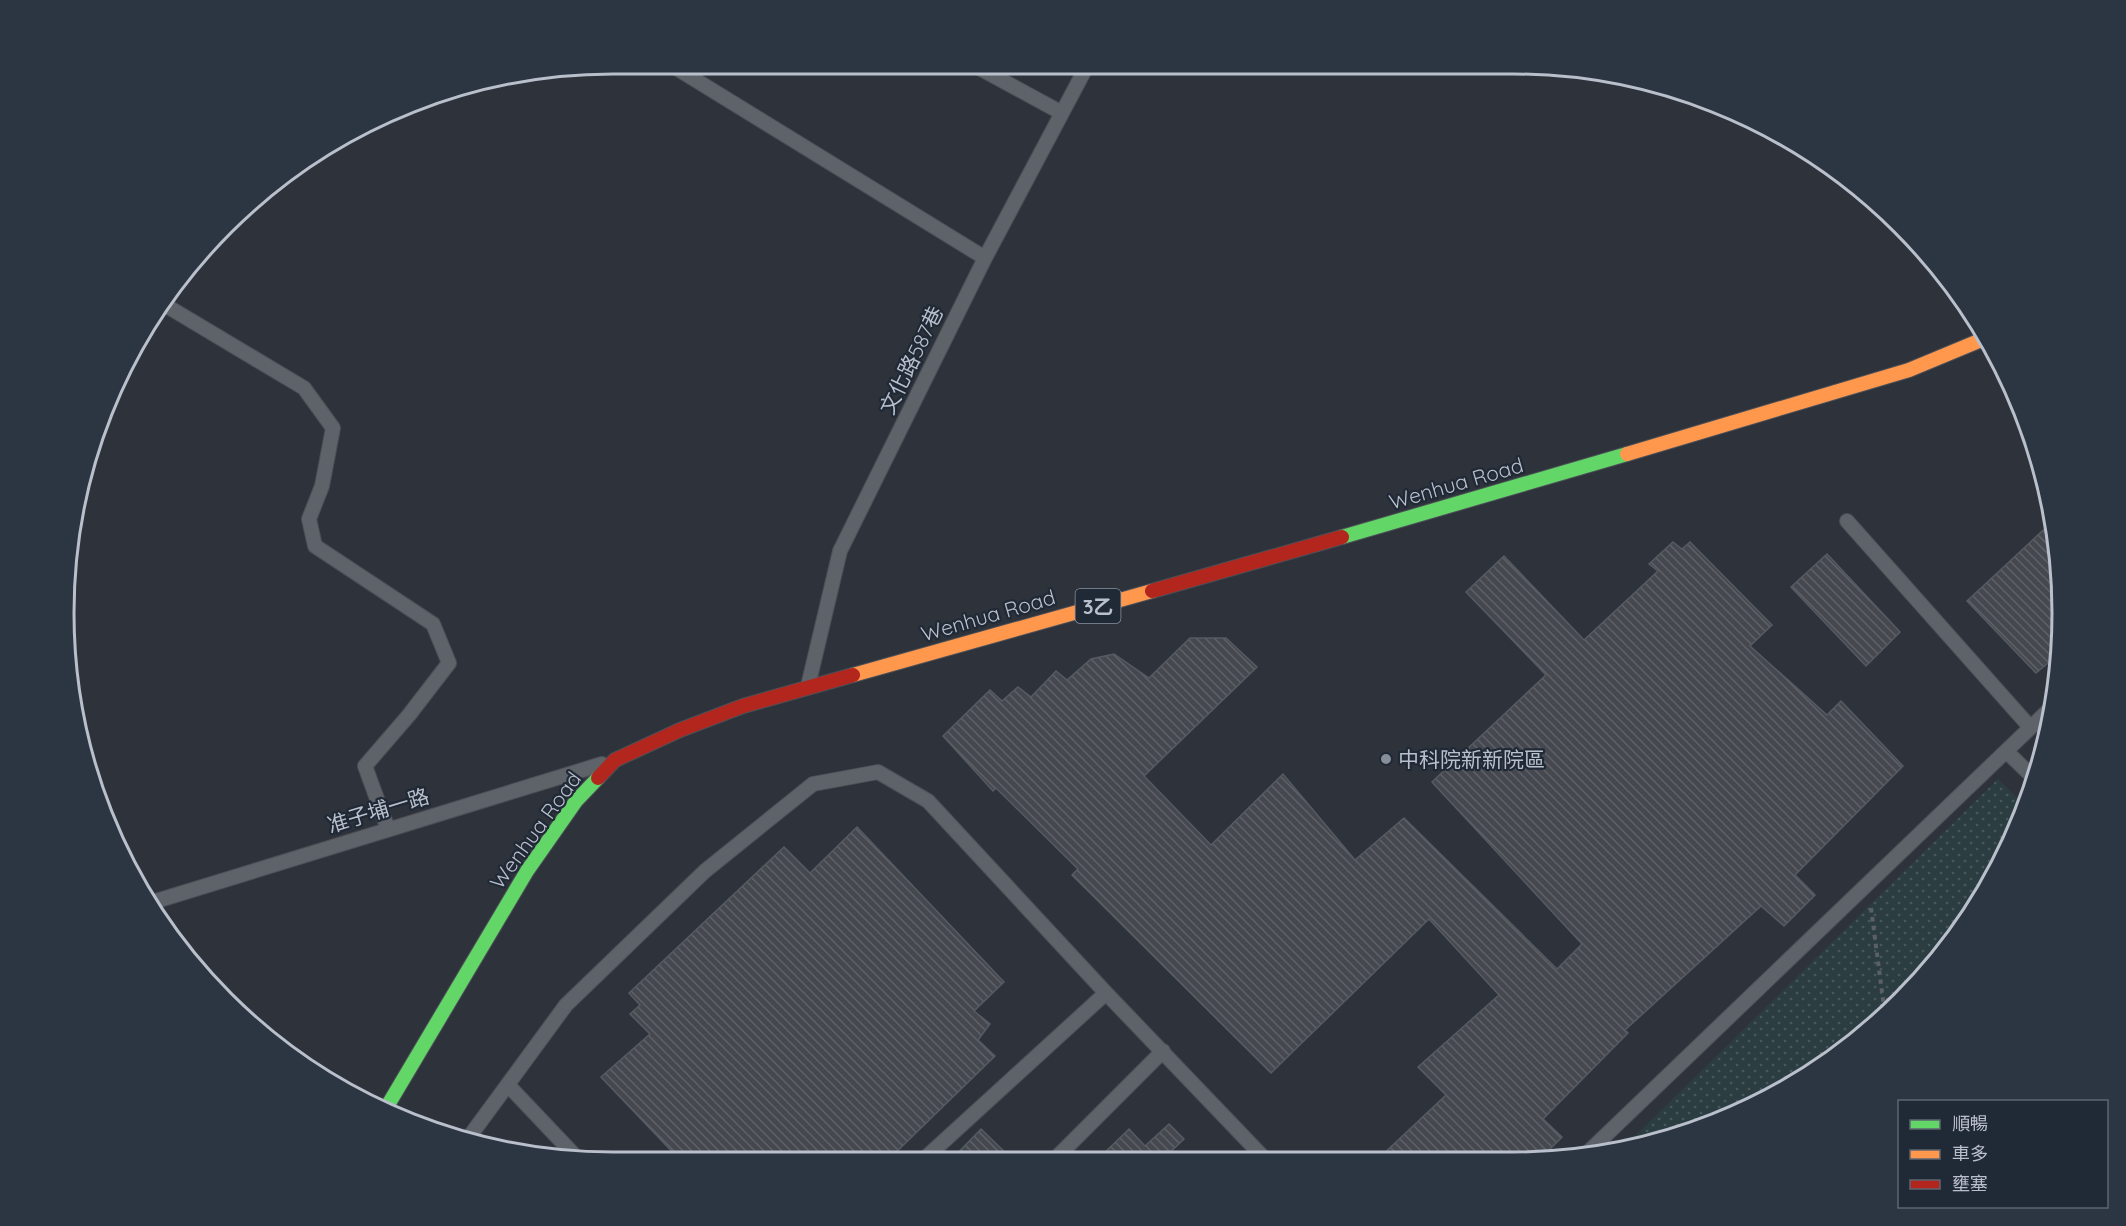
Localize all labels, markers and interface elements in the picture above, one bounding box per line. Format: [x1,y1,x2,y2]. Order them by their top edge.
street label: 文化路587巷 [874,302,948,418]
street label: Wenhua Road [1386,451,1526,515]
street label: Wenhua Road [918,583,1058,647]
road number: 3乙 [1076,589,1120,623]
place label: 中科院新新院區 [1398,746,1545,772]
marker: 中科院新新院區 [1379,752,1393,766]
street label: Wenhua Road [484,766,586,894]
street label: 准子埔一路 [324,782,432,838]
legend [1898,1100,2108,1208]
text: 順暢 [1952,1112,1988,1135]
text: 車多 [1952,1142,1988,1165]
text: 壅塞 [1952,1172,1988,1195]

